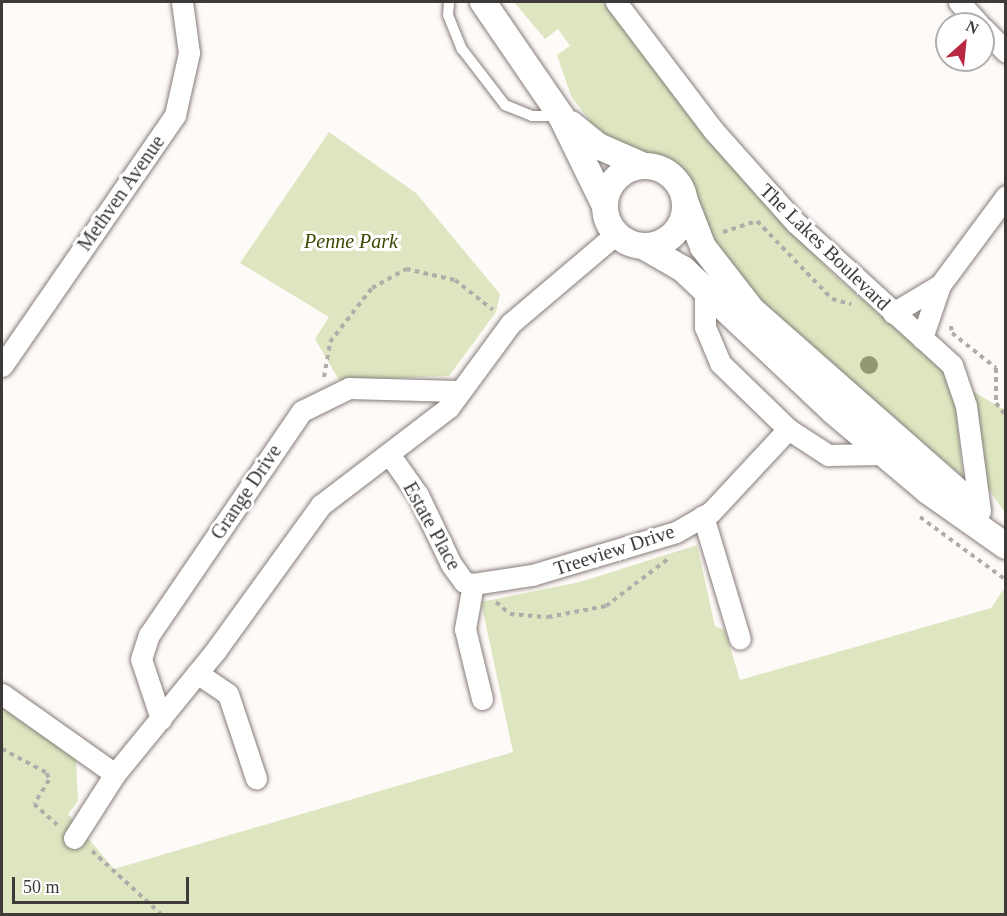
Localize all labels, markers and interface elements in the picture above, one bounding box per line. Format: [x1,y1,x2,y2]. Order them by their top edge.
north arrow [935,12,995,72]
text: N [963,17,982,37]
street label: Methven Avenue [72,130,170,256]
street label: The Lakes Boulevard [755,179,895,315]
park label: Penne Park [304,229,398,253]
street label: Grange Drive [205,440,287,544]
street label: Estate Place [398,478,466,574]
street label: Treeview Drive [551,519,677,581]
scale bar [15,865,192,903]
text: 50 m [23,877,60,897]

